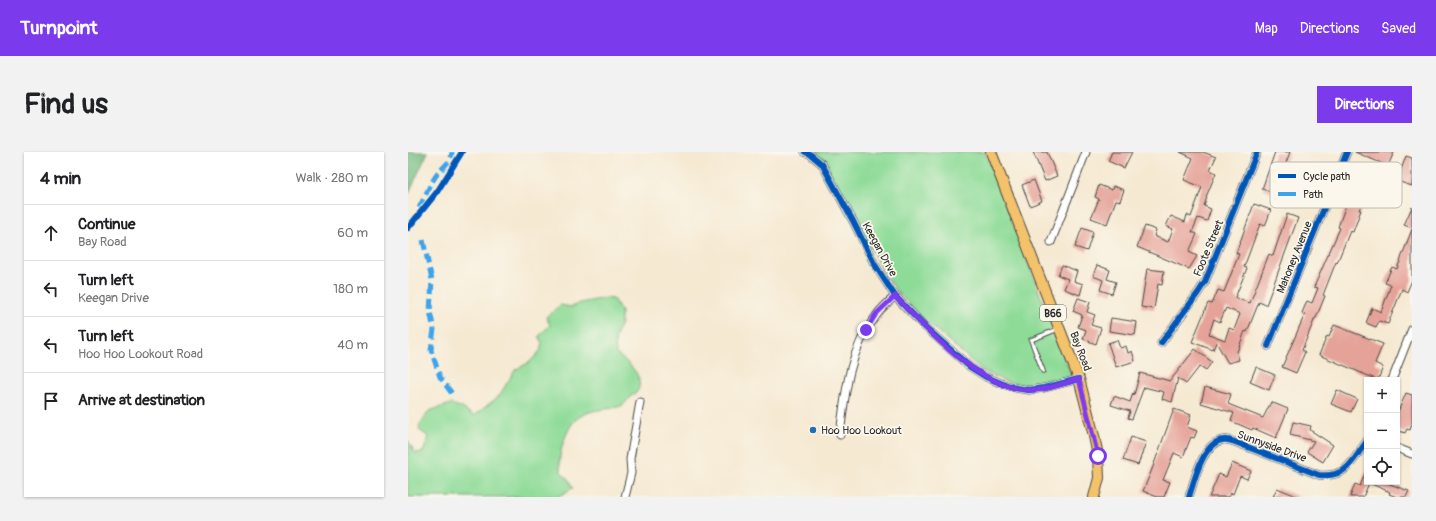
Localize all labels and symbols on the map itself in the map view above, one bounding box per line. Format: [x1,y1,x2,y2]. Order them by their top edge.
legend [1270,162,1402,208]
text: Cycle path [1303,170,1350,183]
text: Path [1303,188,1323,201]
street label: Foote Street [1191,218,1226,278]
street label: Mahoney Avenue [1274,219,1315,295]
street label: Keegan Drive [859,220,900,279]
road number: B66 [1040,305,1066,321]
route end [857,321,875,339]
street label: Bay Road [1067,330,1094,373]
place label: Hoo Hoo Lookout [821,424,902,437]
marker: Hoo Hoo Lookout [808,425,818,435]
street label: Sunnyside Drive [1236,428,1309,465]
route start [1089,447,1107,465]

